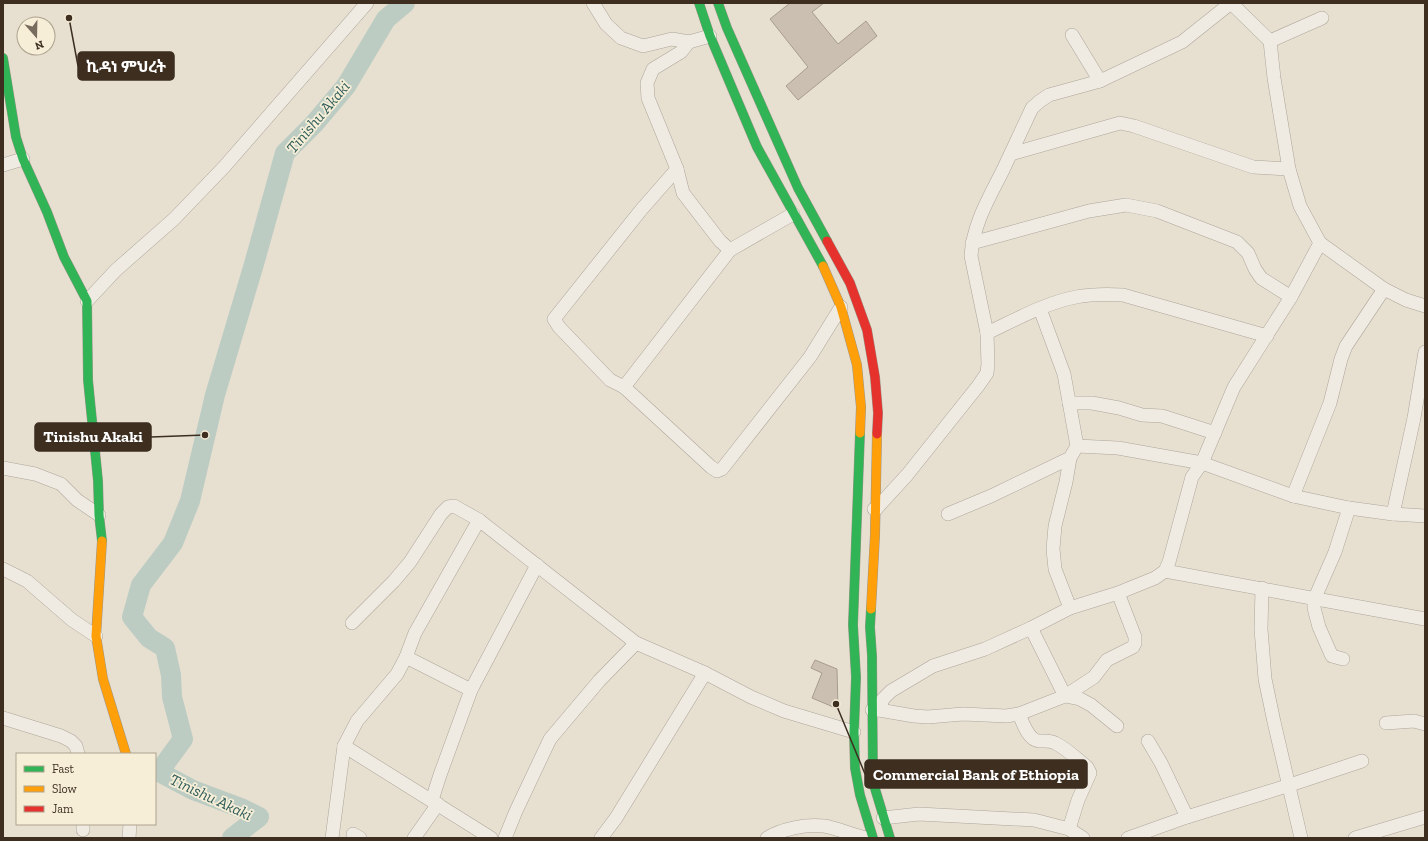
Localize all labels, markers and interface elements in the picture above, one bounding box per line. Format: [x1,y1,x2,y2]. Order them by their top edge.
north arrow [16,16,56,56]
text: N [33,37,45,53]
callout: ኪዳነ ምህረት [78,52,174,80]
text: ኪዳነ ምህረት [86,57,166,76]
water label: Tinishu Akaki [282,77,354,157]
callout: Tinishu Akaki [35,423,151,451]
text: Tinishu Akaki [43,427,143,446]
legend [16,753,156,825]
callout: Commercial Bank of Ethiopia [865,760,1087,788]
text: Fast [52,762,75,776]
text: Commercial Bank of Ethiopia [873,765,1079,784]
water label: Tinishu Akaki [167,770,255,824]
text: Slow [52,782,78,796]
text: Jam [52,802,74,816]

